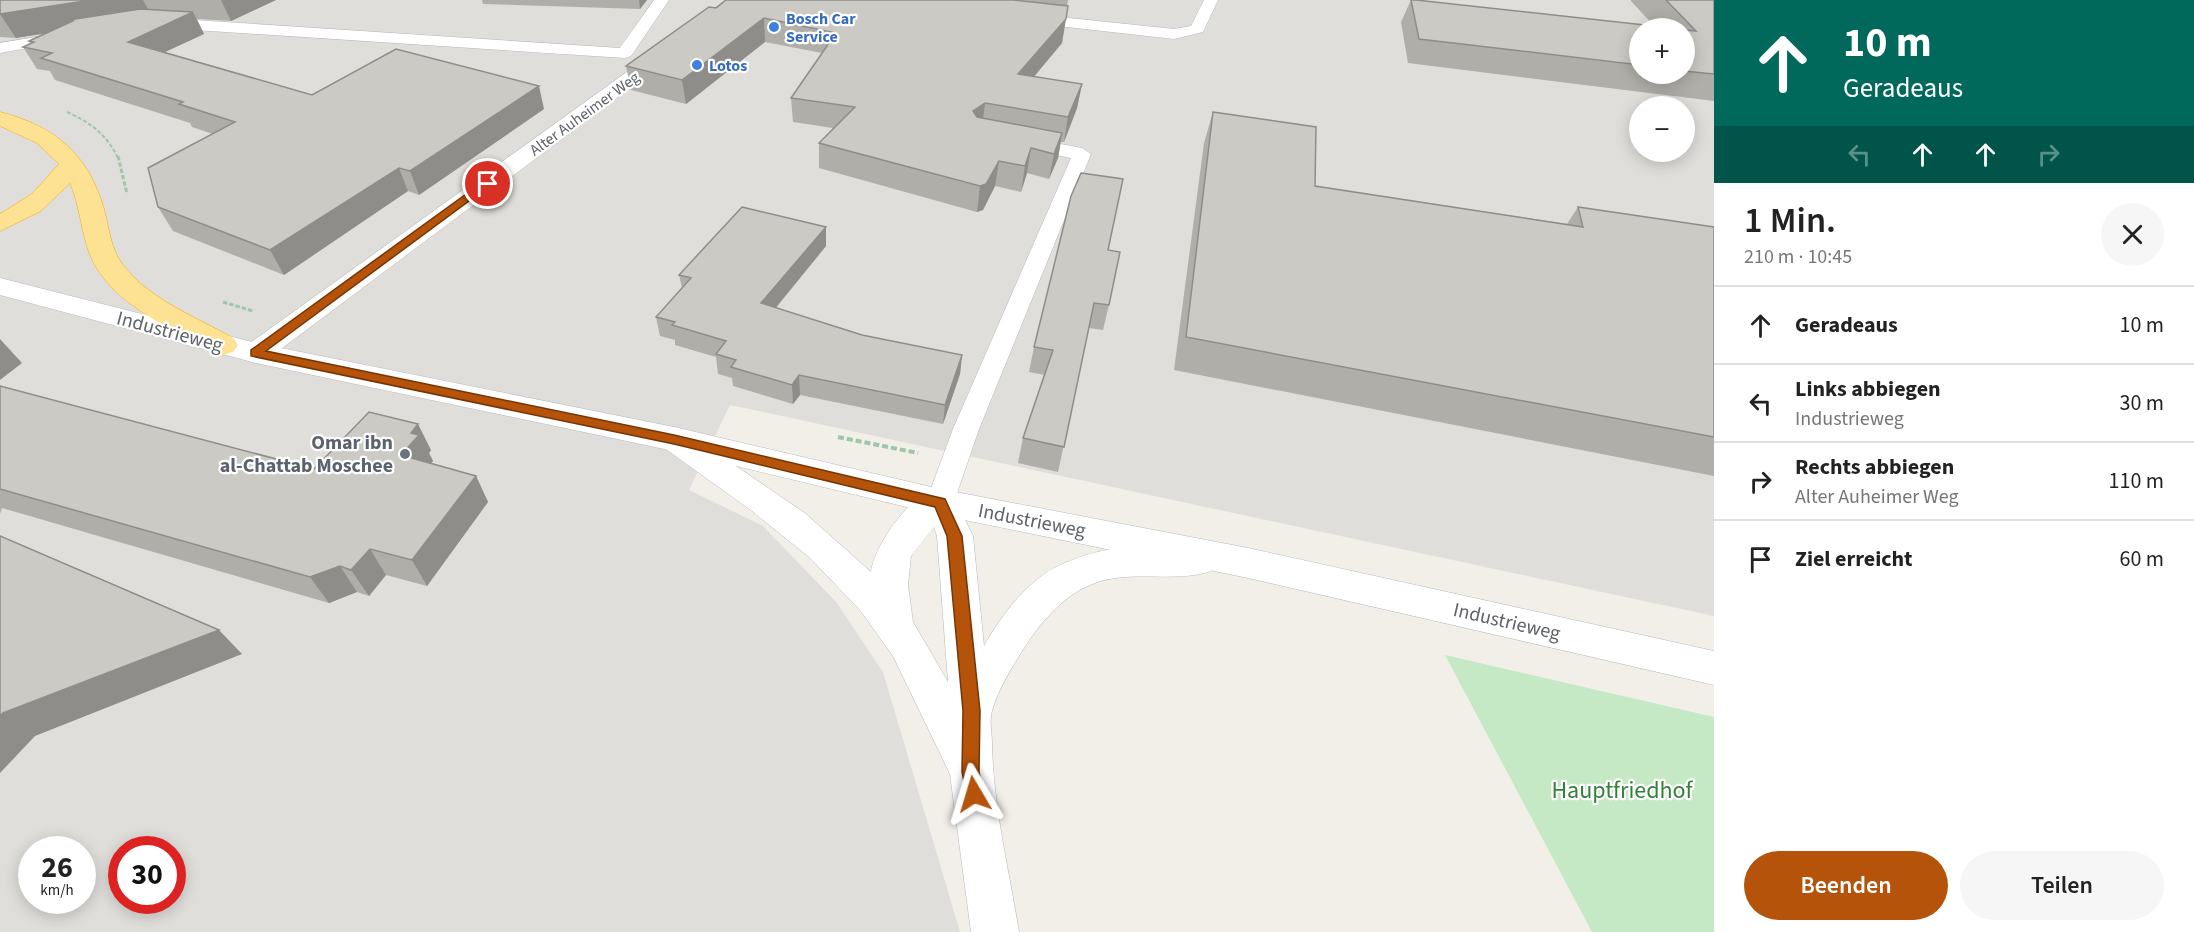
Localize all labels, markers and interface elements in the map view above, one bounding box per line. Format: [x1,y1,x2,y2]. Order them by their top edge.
place label: Bosch Car Service [786,8,856,48]
text: 10 m [1843,13,1932,73]
map controls [1629,18,1695,162]
button: + [1629,18,1695,84]
marker: Bosch Car Service [767,20,781,34]
icon: ahead [1744,24,1822,102]
place label: Lotos [709,55,747,77]
marker: Lotos [690,58,704,72]
street label: Alter Auheimer Weg [525,66,644,161]
text: Geradeaus [1843,69,1963,108]
button: − [1629,96,1695,162]
icon: left [1843,138,1876,171]
icon: ahead [1906,138,1939,171]
icon: ahead [1969,138,2002,171]
icon: right [2032,138,2065,171]
pin [462,158,513,209]
icon: arrive [471,167,504,200]
text: 1 Min. [1744,195,1836,246]
button: close [2101,203,2164,266]
text: 210 m · 10:45 [1744,243,1852,271]
street label: Industrieweg [114,304,226,360]
icon: ahead [1744,309,1777,342]
text: Geradeaus [1795,309,1898,341]
text: 10 m [2119,309,2164,341]
text: Links abbiegen [1795,373,1941,405]
icon: left [1744,387,1777,420]
text: 30 m [2119,387,2164,419]
text: Industrieweg [1795,405,1904,433]
place label: Omar ibn al-Chattab Moschee [220,429,393,480]
marker: Omar ibn al-Chattab Moschee [398,447,412,461]
text: Rechts abbiegen [1795,451,1954,483]
icon: right [1744,465,1777,498]
text: 110 m [2109,465,2164,497]
text: Alter Auheimer Weg [1795,483,1959,511]
street label: Industrieweg [976,497,1088,545]
icon: arrive [1744,543,1777,576]
text: Ziel erreicht [1795,543,1913,575]
text: 60 m [2119,543,2164,575]
street label: Industrieweg [1451,596,1563,648]
position arrow [942,762,1006,826]
park label: Hauptfriedhof [1551,773,1694,808]
speed limit sign: 30 [108,836,186,914]
text: 26 [41,846,73,889]
button: Beenden [1744,851,1948,920]
button: Teilen [1960,851,2164,920]
text: km/h [40,880,74,901]

